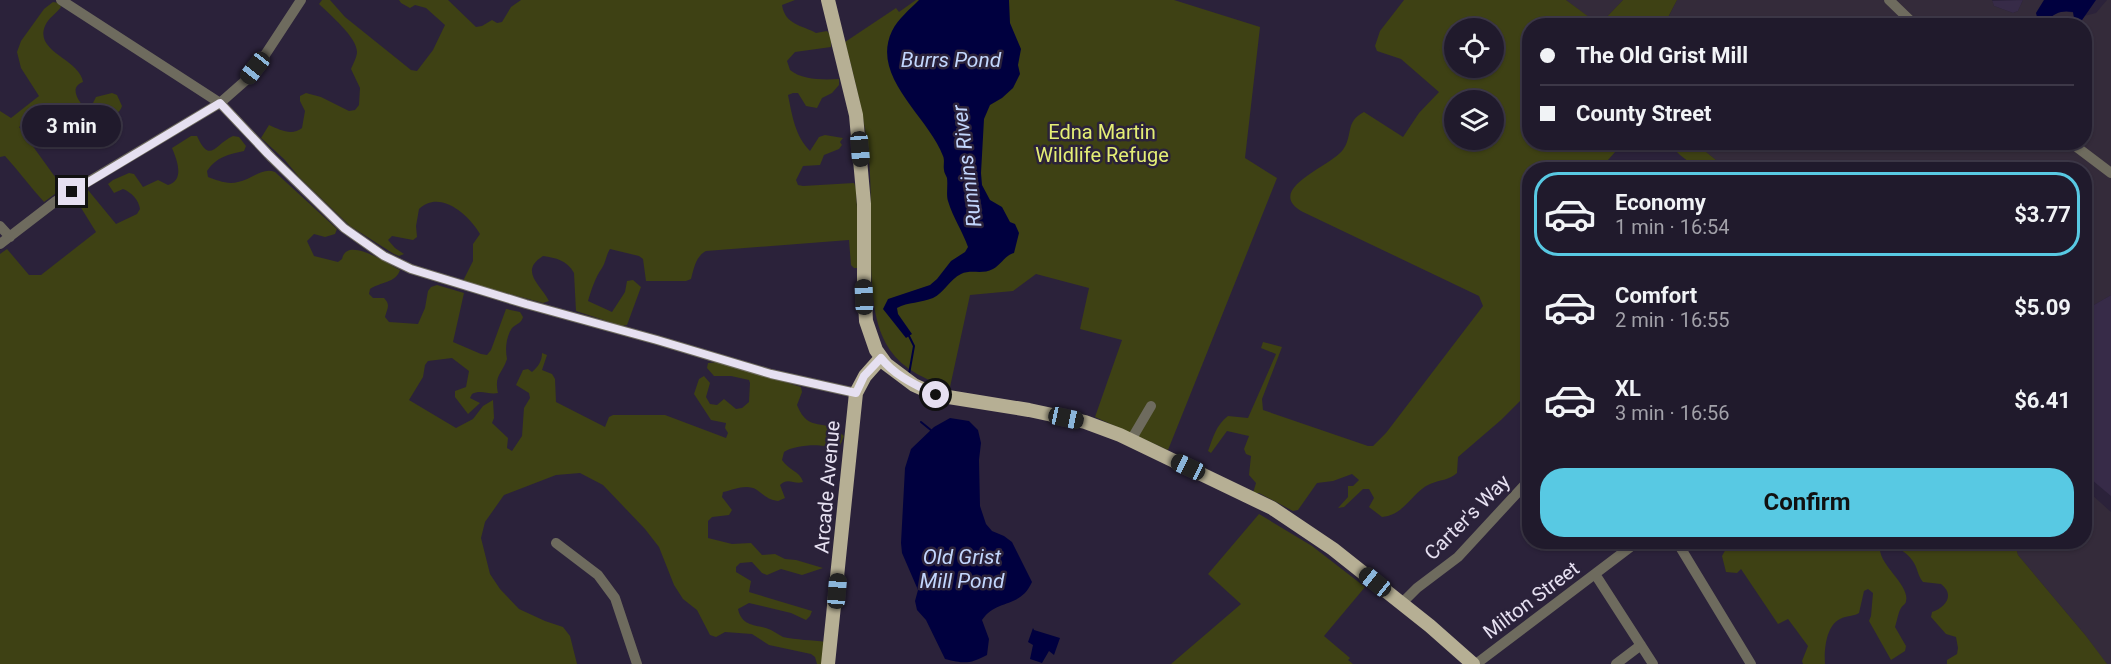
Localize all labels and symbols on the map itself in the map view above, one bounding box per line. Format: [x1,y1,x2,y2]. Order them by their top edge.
car [237,48,273,88]
water label: Burrs Pond [901,48,1002,72]
water label: Runnins River [947,102,986,229]
callout: 3 min [22,105,122,147]
park label: Edna Martin Wildlife Refuge [1035,120,1169,167]
car [849,130,871,168]
route end [58,178,85,205]
car [854,279,874,315]
route start [922,381,949,408]
car [1047,405,1085,431]
street label: Arcade Avenue [809,420,845,554]
car [1168,451,1208,483]
street label: Carter's Way [1419,469,1515,565]
water label: Old Grist Mill Pond [920,545,1005,593]
street label: Milton Street [1478,556,1584,644]
car [1355,564,1395,600]
car [826,572,848,610]

